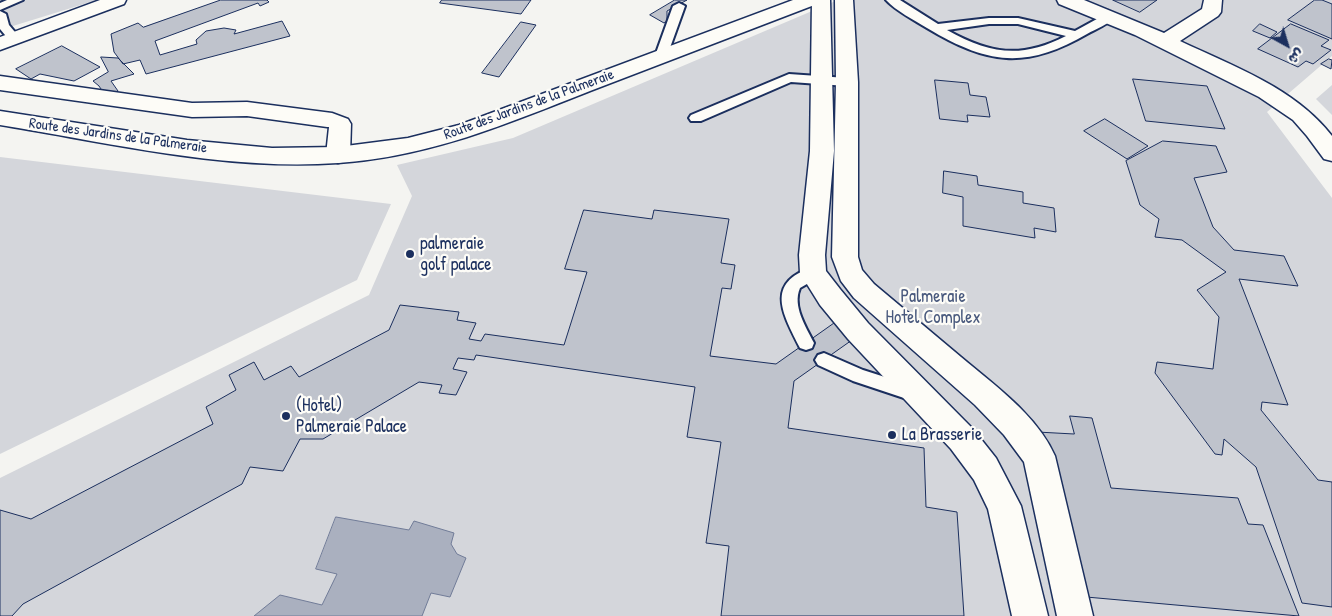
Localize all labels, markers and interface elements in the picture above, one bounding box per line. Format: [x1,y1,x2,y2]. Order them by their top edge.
north arrow [1262,20,1312,70]
text: ش [1285,45,1309,69]
street label: Route des Jardins de la Palmeraie [441,66,617,144]
street label: Route des Jardins de la Palmeraie [28,115,208,157]
place label: palmeraie golf palace [420,233,491,276]
marker: palmeraie golf palace [404,248,416,260]
park label: Palmeraie Hotel Complex [885,286,981,328]
place label: (Hotel) Palmeraie Palace [296,395,407,438]
marker: (Hotel) Palmeraie Palace [280,410,292,422]
place label: La Brasserie [902,424,982,446]
marker: La Brasserie [886,429,898,441]

